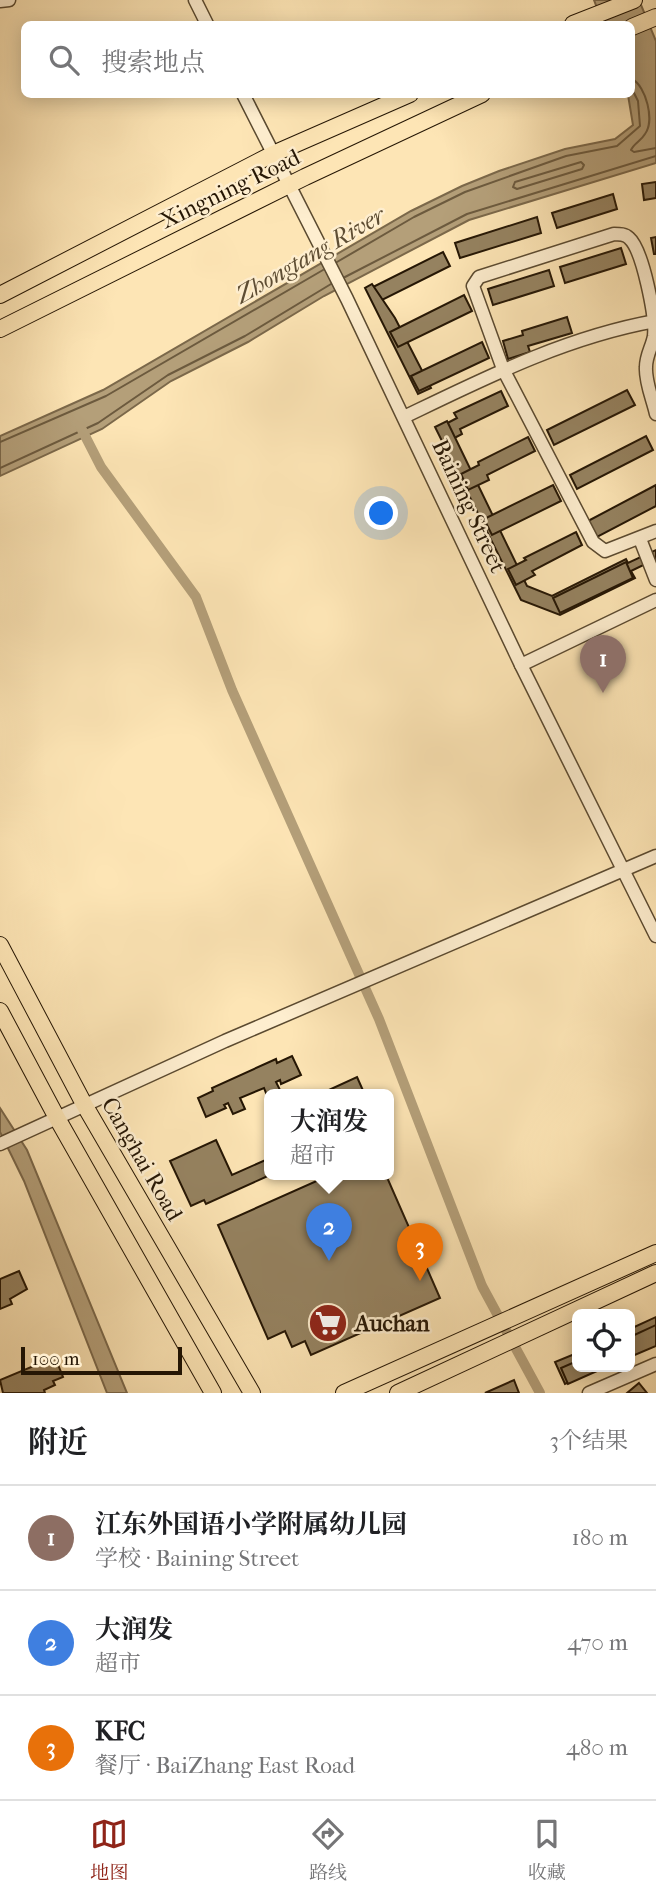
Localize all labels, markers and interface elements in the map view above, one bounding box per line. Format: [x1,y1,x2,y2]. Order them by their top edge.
search box [21,21,635,98]
icon: search [45,41,83,79]
text: 搜索地点 [101,47,205,78]
street label: Xingning Road [156,143,305,235]
water label: Zhongtang River [229,200,391,310]
street label: Baining Street [426,435,512,577]
your location [364,496,398,530]
pin: 1 [580,635,626,693]
popup [264,1089,394,1180]
street label: Canghai Road [96,1092,188,1226]
text: 大润发 [290,1106,368,1137]
text: 超市 [290,1142,336,1169]
pin: 2 [306,1203,352,1261]
pin: 3 [397,1223,443,1281]
supermarket icon: Auchan [307,1302,349,1344]
map controls [572,1309,635,1372]
button: locate [572,1309,635,1372]
place label: Auchan [353,1310,430,1337]
scale bar [21,1344,182,1376]
text: 100 m [32,1348,80,1370]
text: 附近 [28,1425,88,1460]
text: 3个结果 [550,1427,628,1454]
text: 江东外国语小学附属幼儿园 [95,1509,407,1540]
text: 1 [47,1524,55,1551]
text: 180 m [571,1524,628,1551]
text: 学校 · Baining Street [95,1545,299,1572]
text: 大润发 [95,1614,173,1645]
text: 2 [45,1629,57,1656]
text: 470 m [567,1629,628,1656]
text: 超市 [95,1650,141,1677]
text: KFC [95,1716,145,1747]
text: 3 [46,1734,56,1761]
text: 480 m [566,1734,628,1761]
text: 餐厅 · BaiZhang East Road [95,1752,355,1779]
tab: 地图 [90,1815,128,1884]
tab: 路线 [309,1815,347,1884]
tab: 收藏 [528,1815,566,1884]

